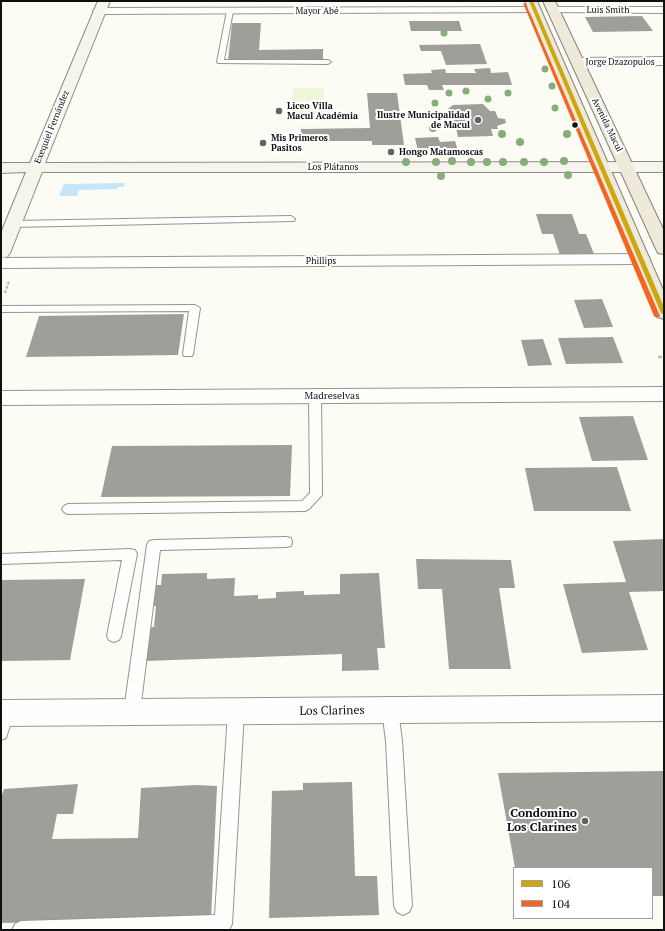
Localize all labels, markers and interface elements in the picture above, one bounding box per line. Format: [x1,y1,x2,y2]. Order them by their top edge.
street label: Luis Smith [587,5,629,15]
street label: Mayor Abé [296,6,338,16]
street label: Jorge Dzazopulos [585,57,655,67]
street label: Exequiel Fernández [32,89,72,165]
street label: Avenida Macul [589,96,625,154]
place label: Liceo Villa Macul Académia [287,101,358,122]
marker: Liceo Villa Macul Académia [274,106,284,116]
place label: Ilustre Municipalidad de Macul [377,110,470,131]
marker: Ilustre Municipalidad de Macul [473,115,483,125]
unlabelled marker [570,120,580,130]
place label: Mis Primeros Pasitos [271,133,328,154]
marker: Mis Primeros Pasitos [258,138,268,148]
marker: Hongo Matamoscas [386,147,396,157]
place label: Hongo Matamoscas [399,147,483,157]
street label: Los Plátanos [308,162,358,172]
street label: Phillips [306,256,336,266]
street label: Madreselvas [305,390,359,402]
street label: Los Clarines [299,703,365,719]
place label: Condomino Los Clarines [507,807,577,835]
marker: Condomino Los Clarines [580,816,590,826]
legend [513,867,653,919]
text: 106 [551,876,570,891]
text: 104 [551,896,570,911]

